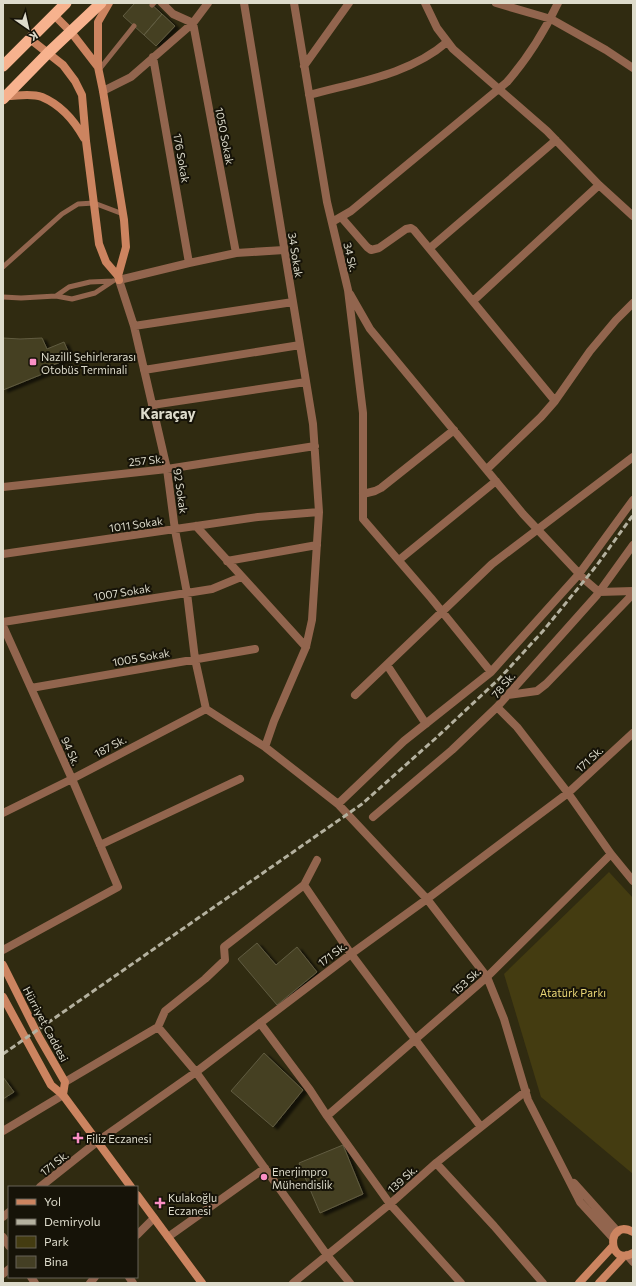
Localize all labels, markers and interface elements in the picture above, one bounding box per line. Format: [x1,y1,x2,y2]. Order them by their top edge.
north arrow [8,8,48,48]
text: K [27,29,41,44]
street label: 1050 Sokak [213,106,237,166]
street label: 176 Sokak [171,132,193,184]
street label: 34 Sokak [286,231,306,279]
street label: 34 Sk. [341,241,361,273]
place label: Nazilli Şehirlerarası Otobüs Terminali [41,350,136,376]
marker: Nazilli Şehirlerarası Otobüs Terminali [28,357,38,367]
district label: Karaçay [140,404,197,422]
street label: 257 Sk. [128,452,165,468]
street label: 92 Sokak [171,468,191,514]
street label: 1011 Sokak [108,514,164,534]
street label: 1007 Sokak [93,581,152,603]
street label: 1005 Sokak [111,646,171,668]
street label: 78 Sk. [489,669,518,701]
street label: 187 Sk. [92,732,129,760]
street label: 94 Sk. [59,734,83,768]
street label: 171 Sk. [573,743,606,775]
street label: 171 Sk. [315,939,349,969]
street label: 153 Sk. [449,964,483,997]
street label: Hürriyet Caddesi [21,984,71,1064]
park label: Atatürk Parkı [540,986,606,999]
place label: Filiz Eczanesi [86,1132,152,1145]
marker: Filiz Eczanesi [73,1133,83,1143]
street label: 171 Sk. [37,1148,71,1178]
street label: 139 Sk. [385,1162,420,1195]
place label: Enerjimpro Mühendislik [272,1165,333,1191]
marker: Enerjimpro Mühendislik [259,1172,269,1182]
legend [8,1186,138,1278]
place label: Kulakoğlu Eczanesi [168,1191,217,1217]
text: Yol [44,1194,61,1208]
marker: Kulakoğlu Eczanesi [155,1198,165,1208]
text: Demiryolu [44,1214,100,1228]
text: Park [44,1234,70,1248]
text: Bina [44,1254,68,1268]

